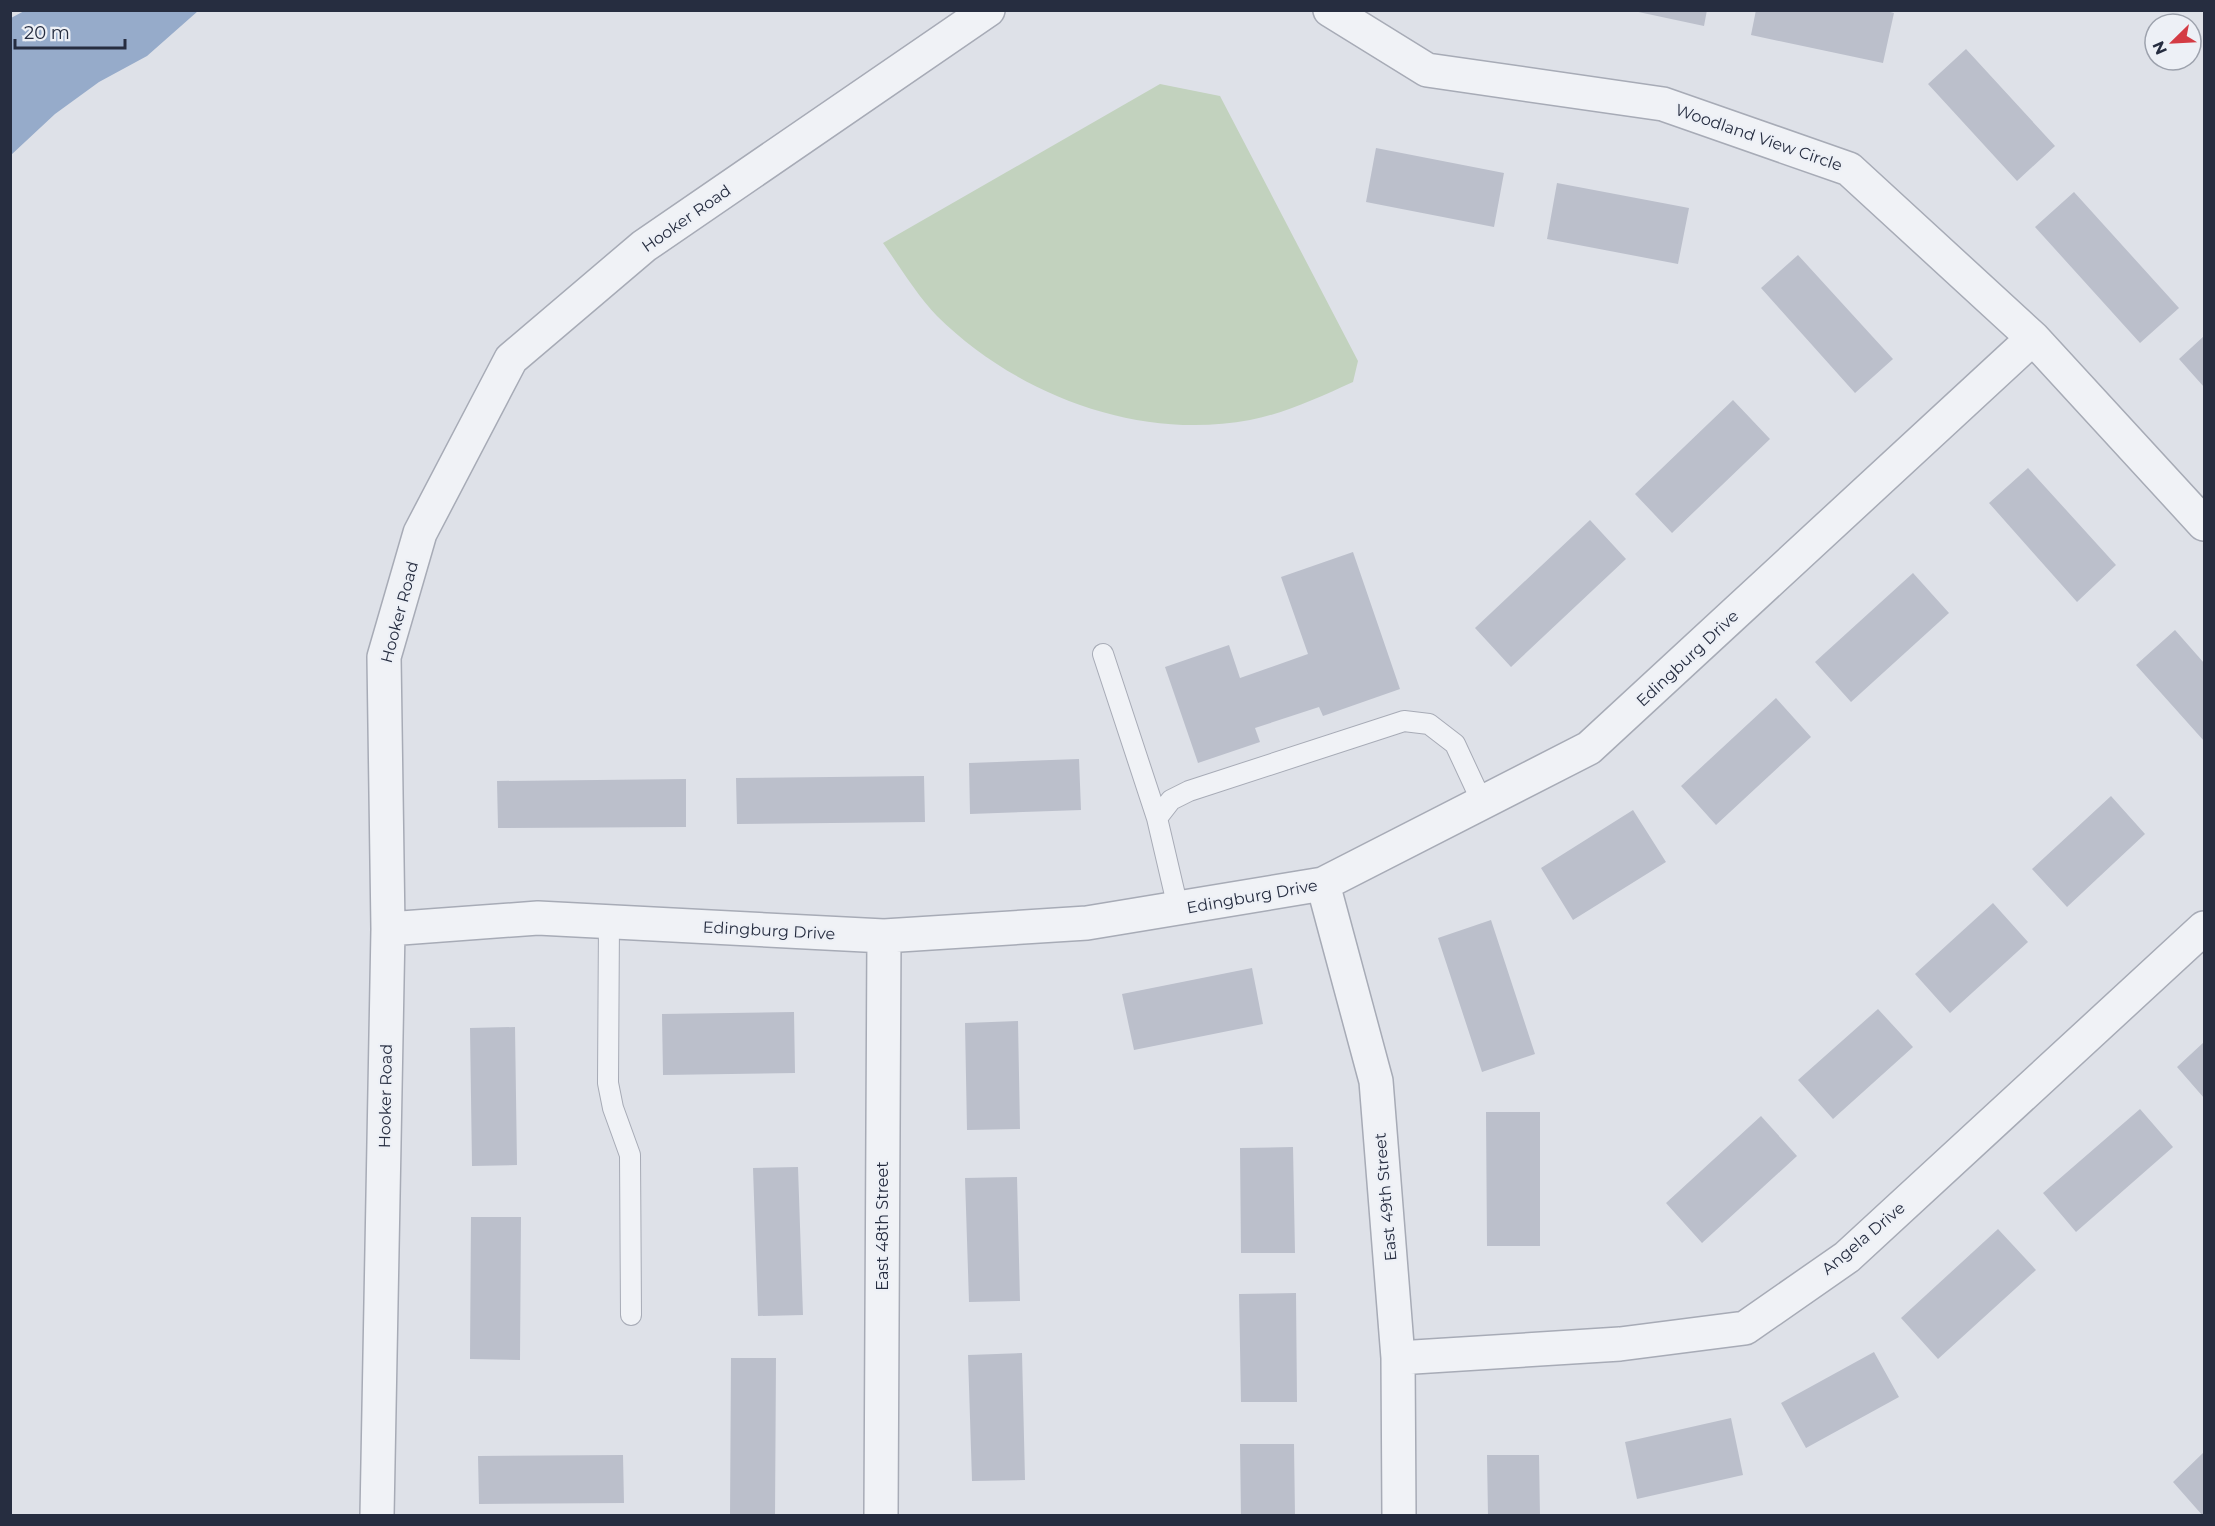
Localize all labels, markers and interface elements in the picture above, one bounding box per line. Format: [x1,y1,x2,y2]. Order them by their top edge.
scale bar [15,12,124,50]
north arrow [2143,12,2203,72]
text: 20 m [24,22,70,44]
text: N [2148,38,2171,58]
street label: Woodland View Circle [1673,100,1845,175]
street label: Hooker Road [638,181,735,256]
street label: Hooker Road [377,559,422,665]
street label: Edingburg Drive [1632,606,1742,710]
street label: Edingburg Drive [1185,876,1319,917]
street label: Edingburg Drive [702,918,836,943]
street label: Hooker Road [375,1044,396,1148]
street label: East 49th Street [1370,1131,1401,1262]
street label: East 48th Street [873,1161,892,1291]
street label: Angela Drive [1818,1198,1909,1279]

